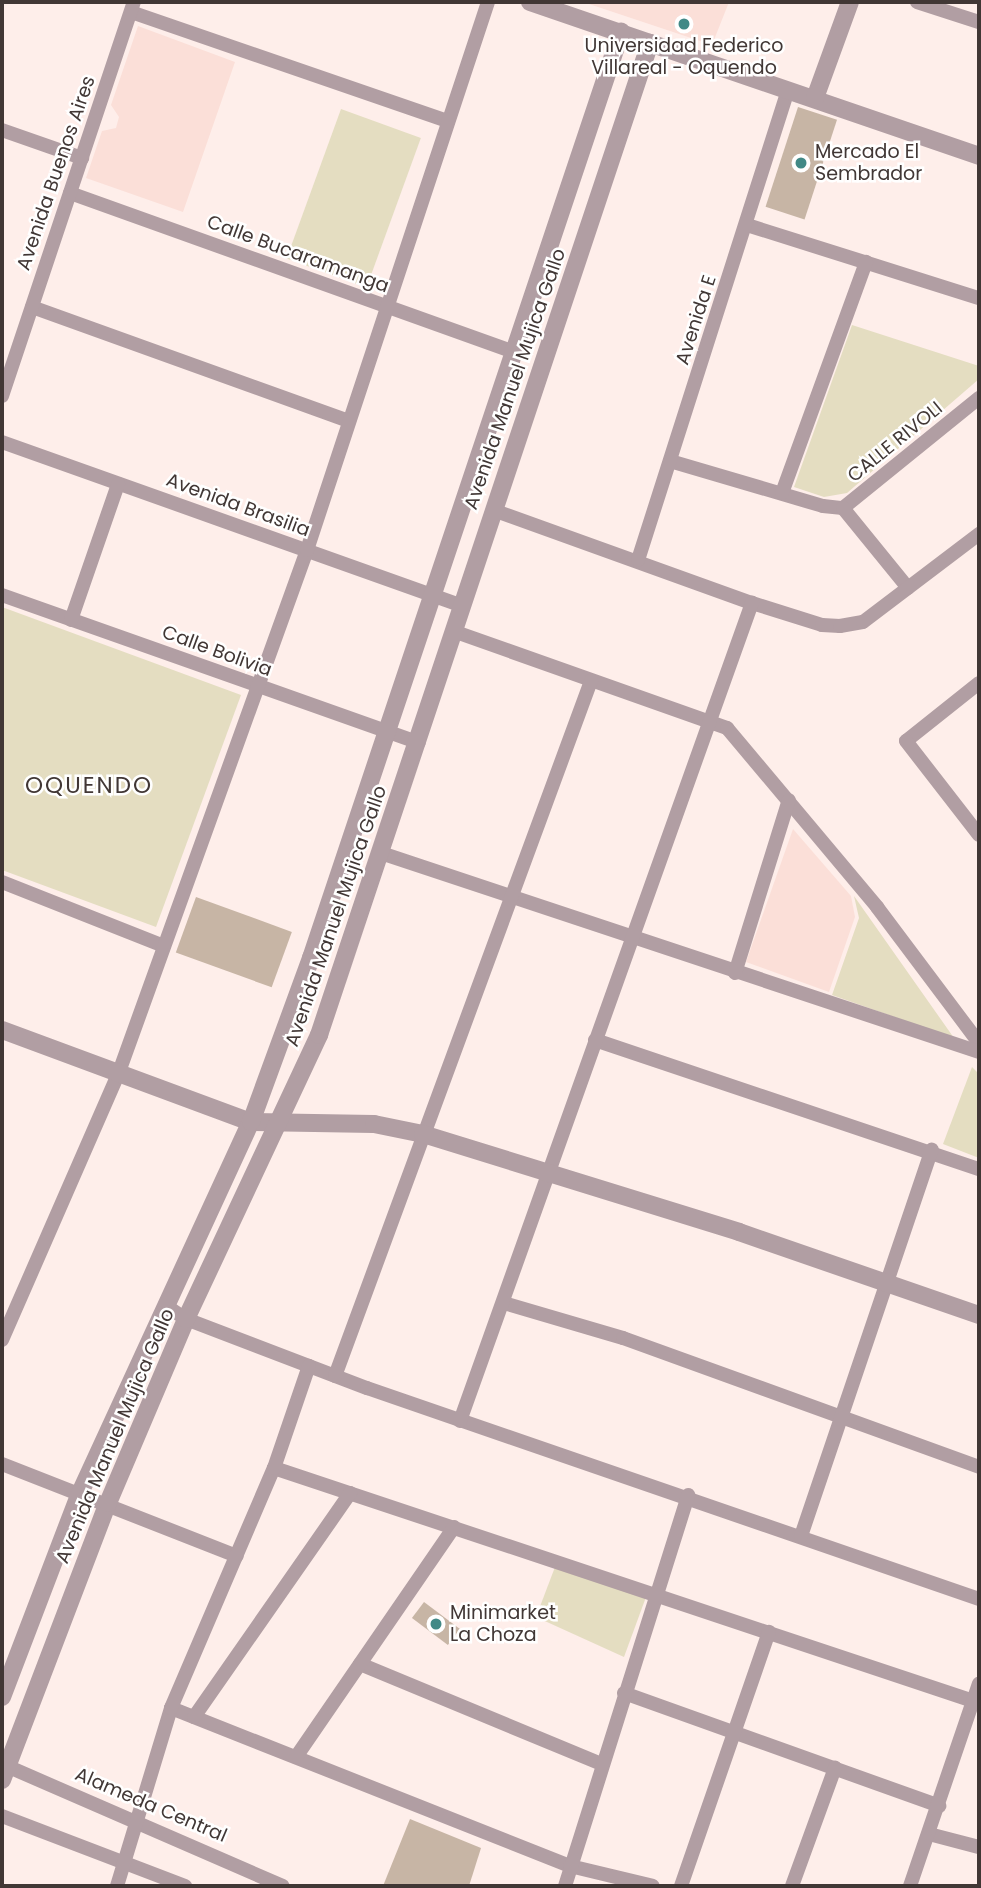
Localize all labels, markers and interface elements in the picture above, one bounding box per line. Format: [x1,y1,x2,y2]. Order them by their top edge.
marker: Universidad Federico Villareal - Oquendo [676,16,692,32]
place label: Universidad Federico Villareal - Oquendo [585,35,783,79]
street label: Avenida Buenos Aires [12,73,100,273]
place label: Mercado El Sembrador [815,141,922,185]
marker: Mercado El Sembrador [793,155,809,171]
street label: Calle Bucaramanga [204,210,392,298]
street label: Avenida Manuel Mujica Gallo [460,246,570,512]
street label: Avenida E [671,272,721,368]
street label: CALLE RIVOLI [843,397,947,487]
street label: Avenida Brasilia [163,468,313,542]
street label: Calle Bolivia [159,621,275,681]
district label: OQUENDO [26,771,152,799]
street label: Avenida Manuel Mujica Gallo [281,783,391,1049]
street label: Avenida Manuel Mujica Gallo [51,1305,179,1567]
place label: Minimarket La Choza [450,1602,556,1646]
marker: Minimarket La Choza [428,1616,444,1632]
street label: Alameda Central [72,1763,230,1847]

